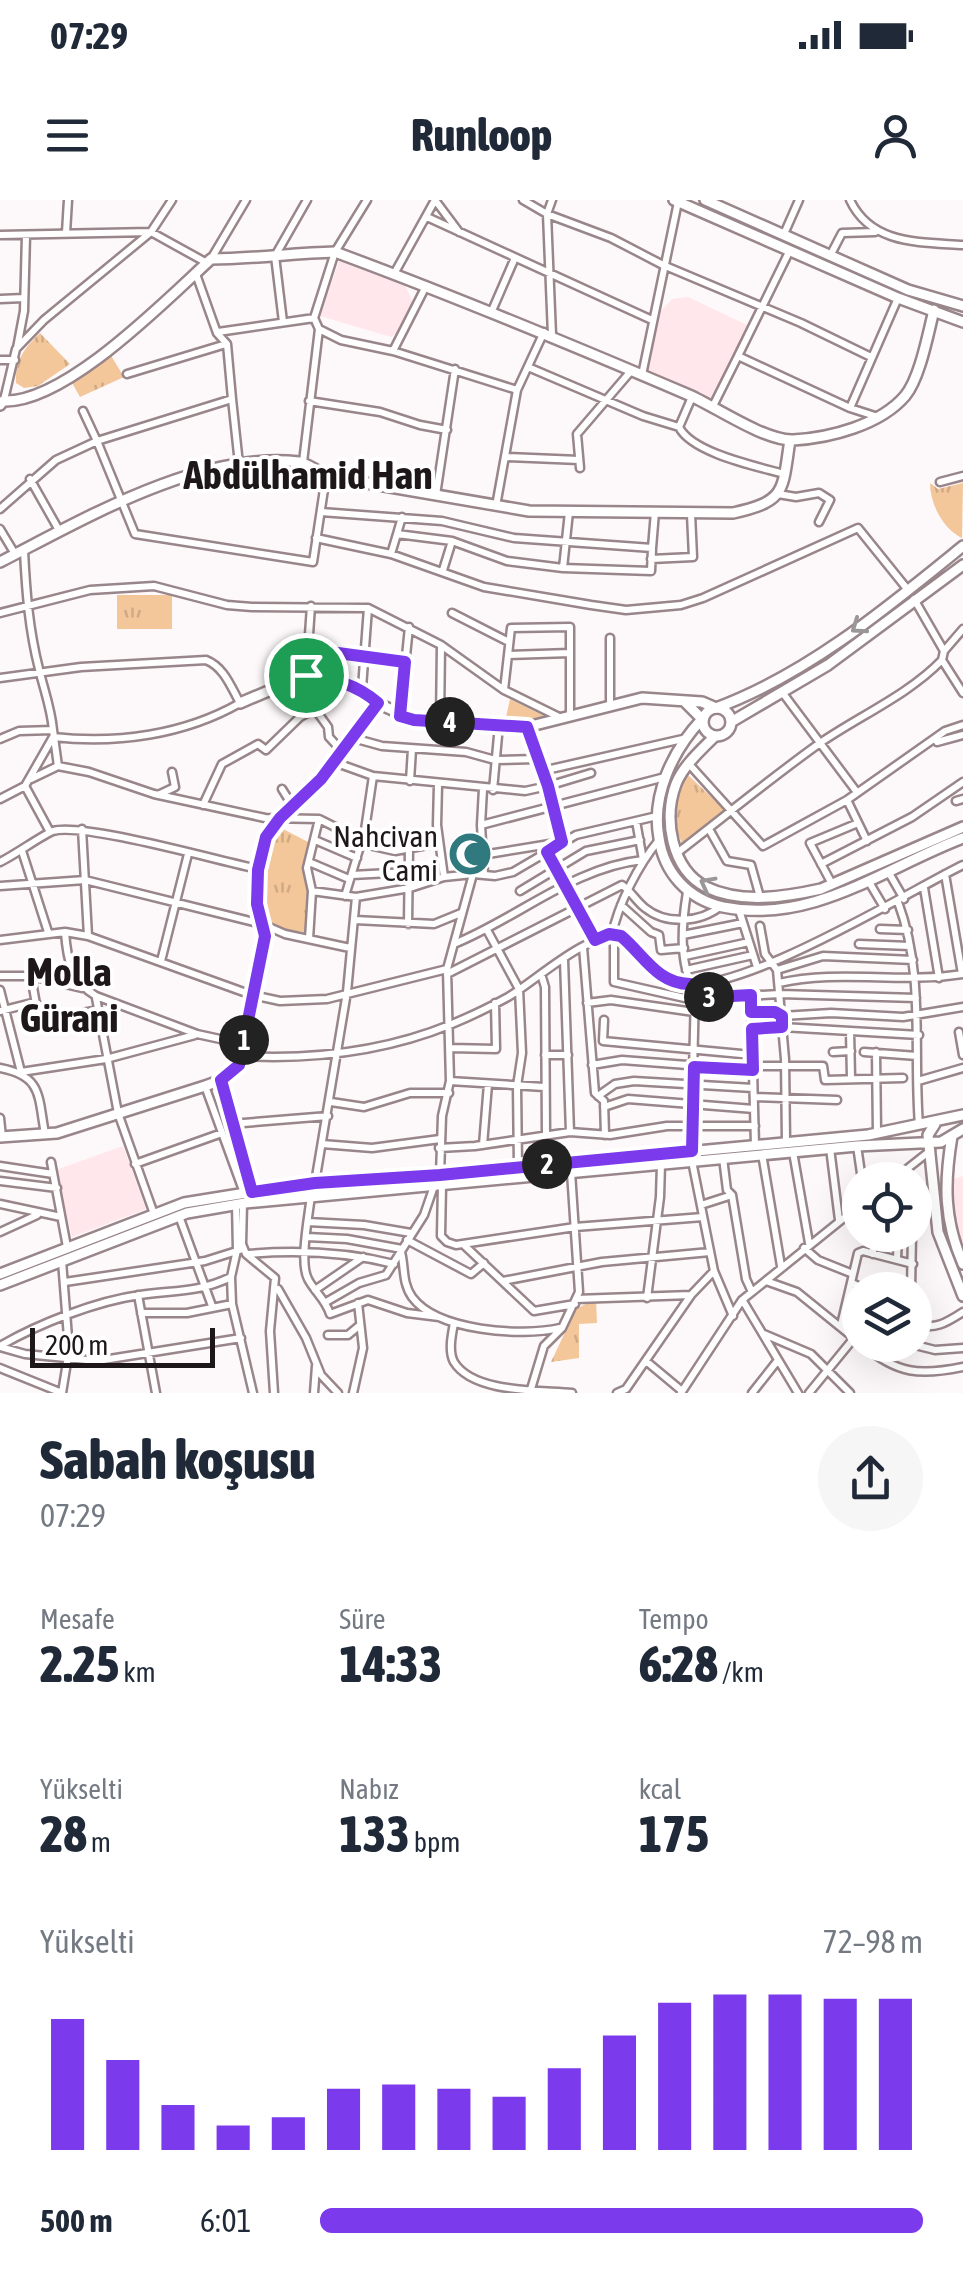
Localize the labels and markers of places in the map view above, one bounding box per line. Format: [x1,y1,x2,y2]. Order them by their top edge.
pin [264,633,349,718]
pin: 4 [425,697,475,747]
place label: Nahcivan Cami [333,819,438,887]
mosque icon: Nahcivan Cami [447,831,493,877]
pin: 3 [684,972,734,1022]
pin: 1 [219,1015,269,1065]
pin: 2 [522,1139,572,1189]

